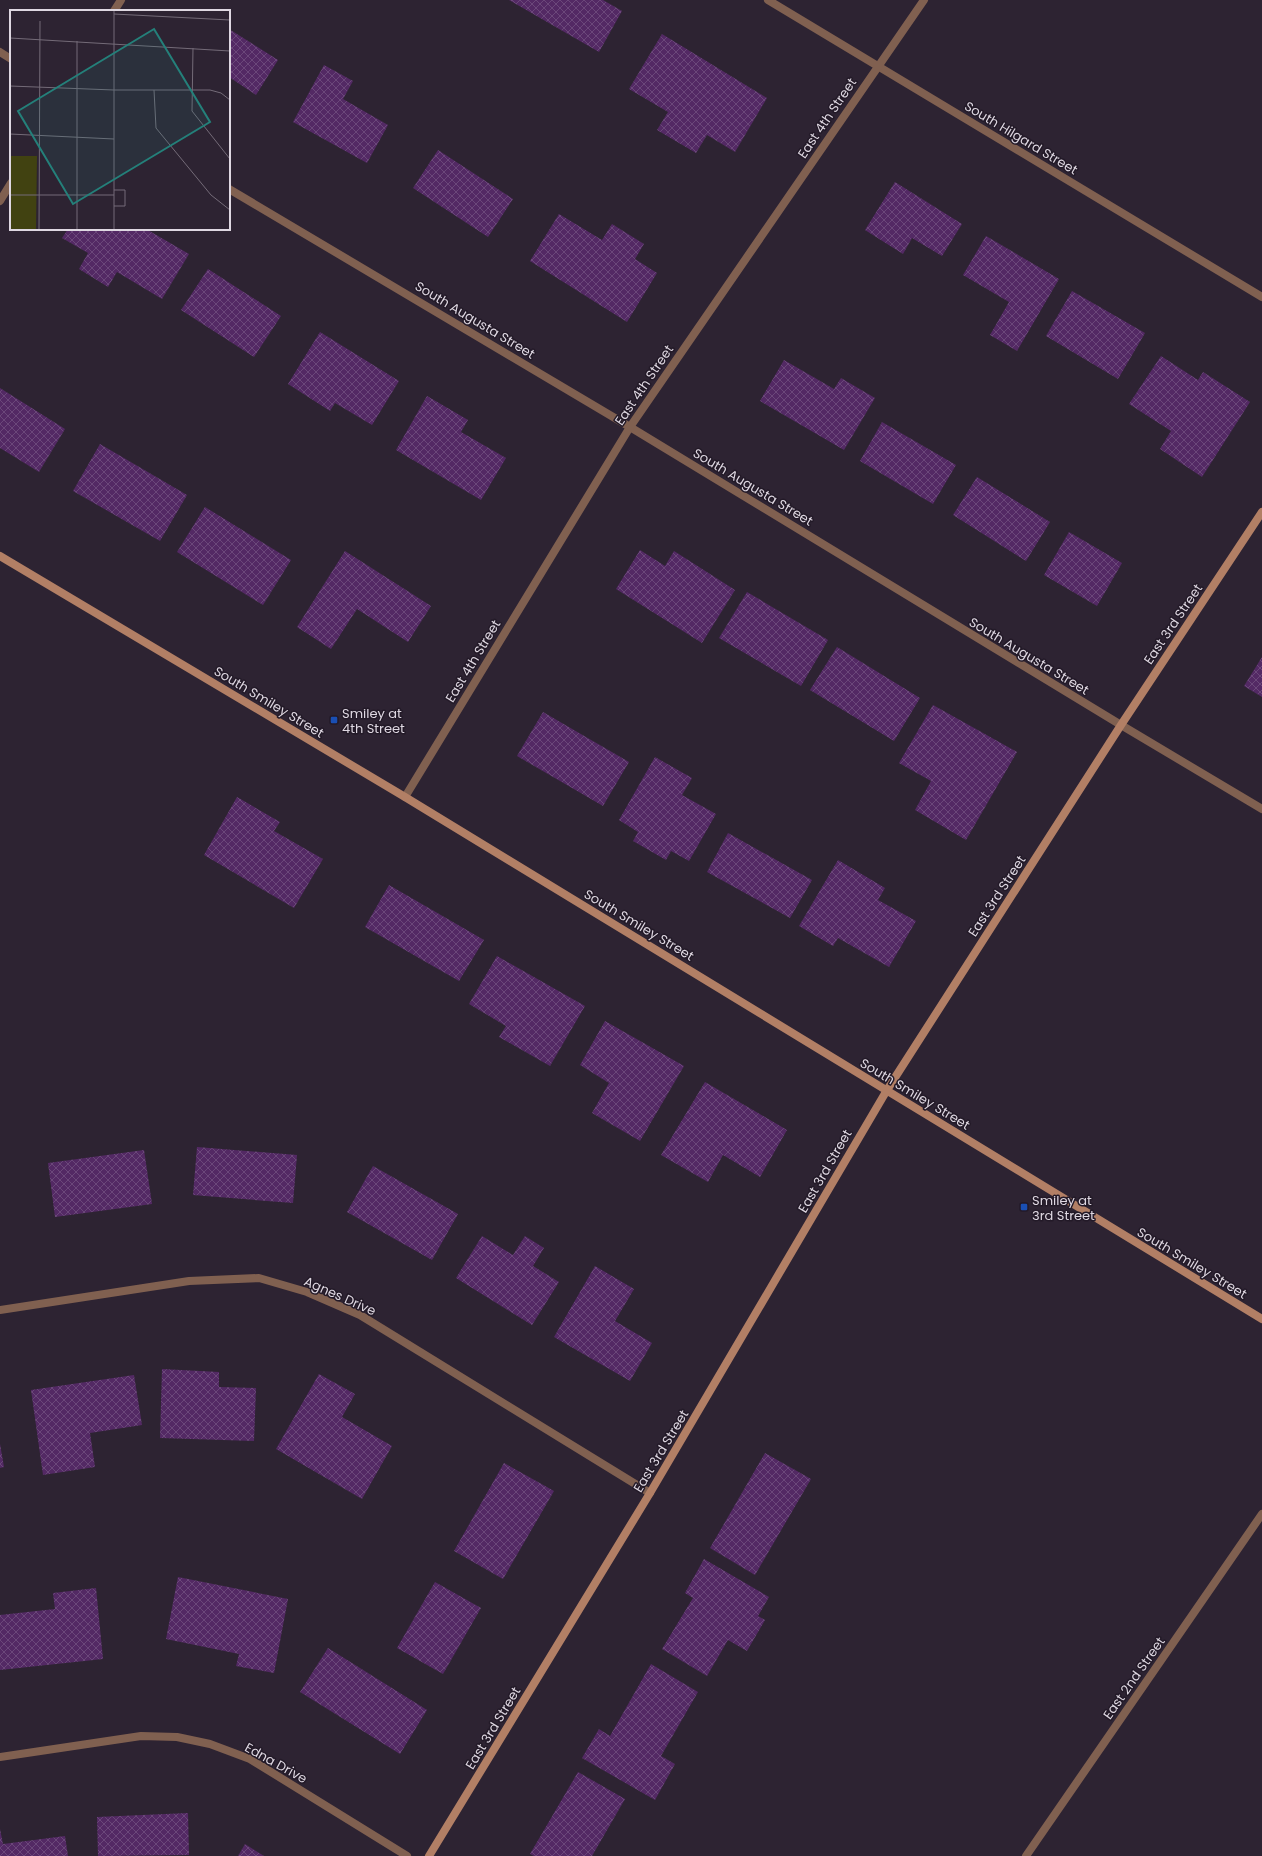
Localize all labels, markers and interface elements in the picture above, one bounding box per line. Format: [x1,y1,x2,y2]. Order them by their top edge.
inset map [10,10,230,230]
street label: East 4th Street [793,74,861,162]
street label: South Hilgard Street [961,97,1081,179]
street label: South Augusta Street [411,277,539,364]
street label: East 4th Street [610,341,678,429]
street label: South Augusta Street [689,444,817,531]
street label: East 3rd Street [1139,580,1207,668]
street label: South Augusta Street [965,613,1093,700]
street label: East 4th Street [441,616,505,706]
street label: South Smiley Street [210,662,328,742]
place label: Smiley at 4th Street [342,704,405,738]
marker: Smiley at 4th Street [329,715,339,725]
street label: East 3rd Street [964,851,1031,940]
street label: South Smiley Street [580,885,698,965]
street label: South Smiley Street [856,1054,974,1134]
street label: East 3rd Street [793,1126,857,1216]
place label: Smiley at 3rd Street [1032,1191,1095,1225]
marker: Smiley at 3rd Street [1019,1202,1029,1212]
street label: South Smiley Street [1133,1223,1251,1303]
street label: Agnes Drive [301,1272,379,1320]
street label: East 3rd Street [629,1406,693,1496]
street label: East 2nd Street [1099,1633,1170,1723]
street label: East 3rd Street [461,1683,525,1773]
street label: Edna Drive [241,1738,311,1788]

